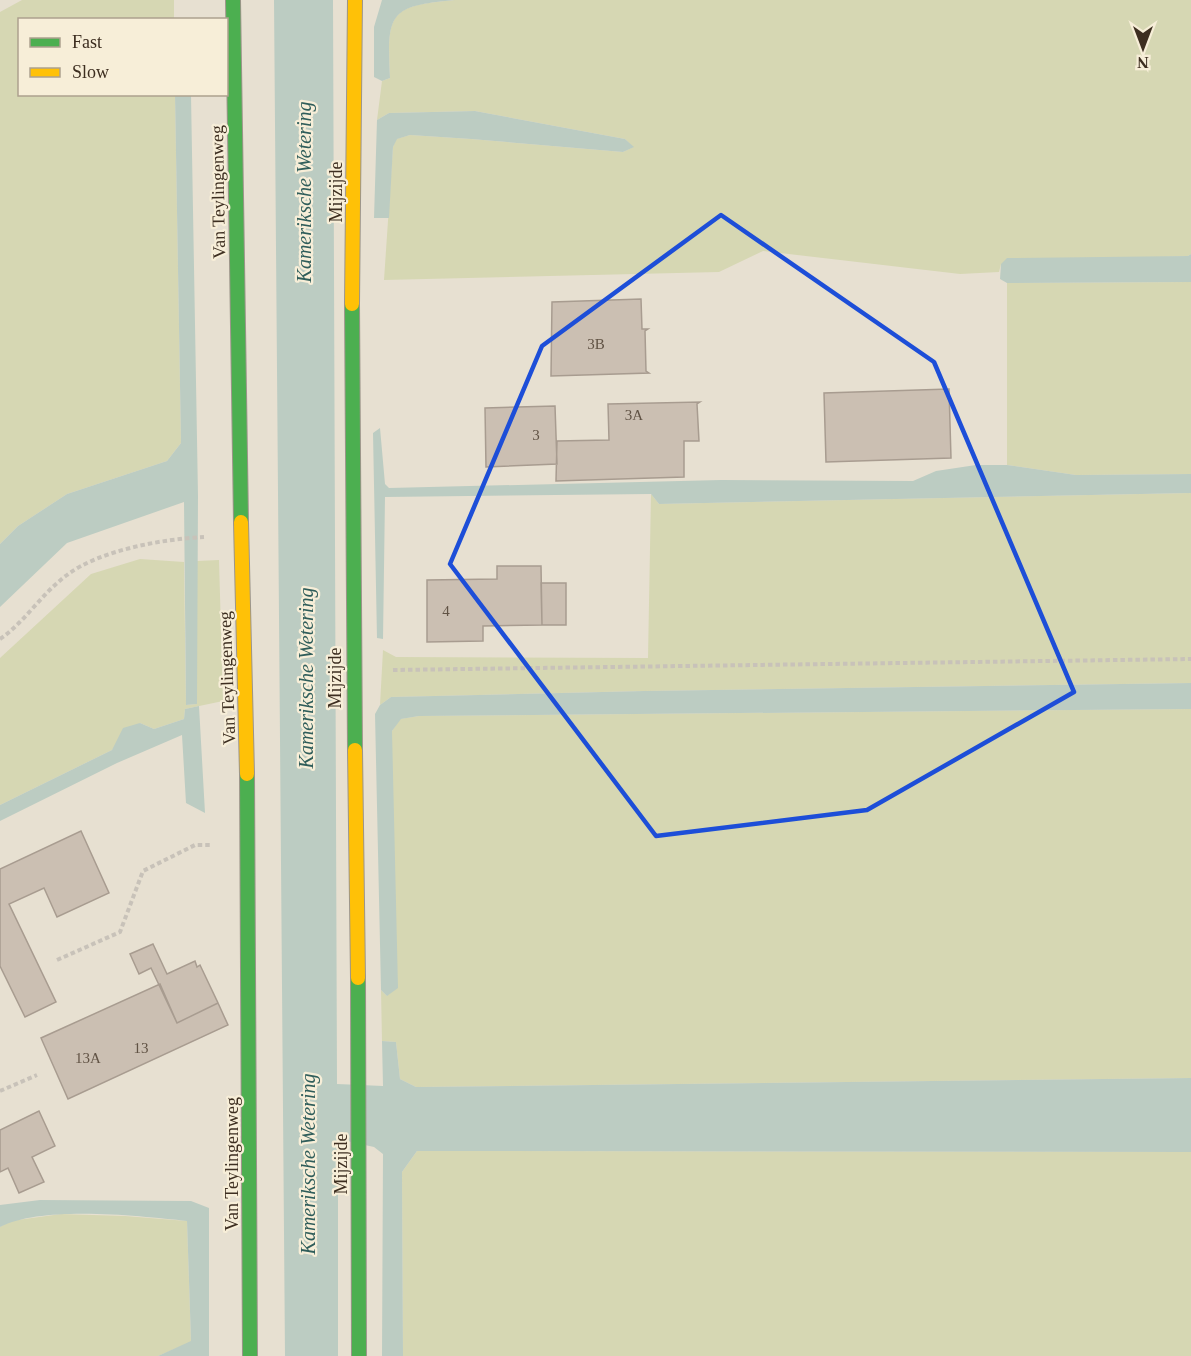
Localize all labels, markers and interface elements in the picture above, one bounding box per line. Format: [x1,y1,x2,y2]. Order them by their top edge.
legend [18,18,228,96]
north arrow [1113,18,1173,78]
text: Fast [72,32,102,52]
text: N [1137,54,1149,71]
text: Slow [72,62,109,82]
water label: Kameriksche Wetering [293,102,316,283]
street label: Van Teylingenweg [207,125,229,259]
street label: Mijzijde [326,162,346,223]
house number: 3B [587,336,605,352]
house number: 3A [625,407,643,423]
house number: 3 [532,427,540,443]
water label: Kameriksche Wetering [295,588,318,769]
house number: 4 [442,603,450,619]
street label: Van Teylingenweg [215,611,239,745]
street label: Mijzijde [325,648,345,709]
house number: 13 [134,1040,149,1056]
house number: 13A [75,1050,101,1066]
water label: Kameriksche Wetering [297,1074,320,1255]
street label: Van Teylingenweg [222,1097,242,1231]
street label: Mijzijde [331,1134,351,1195]

